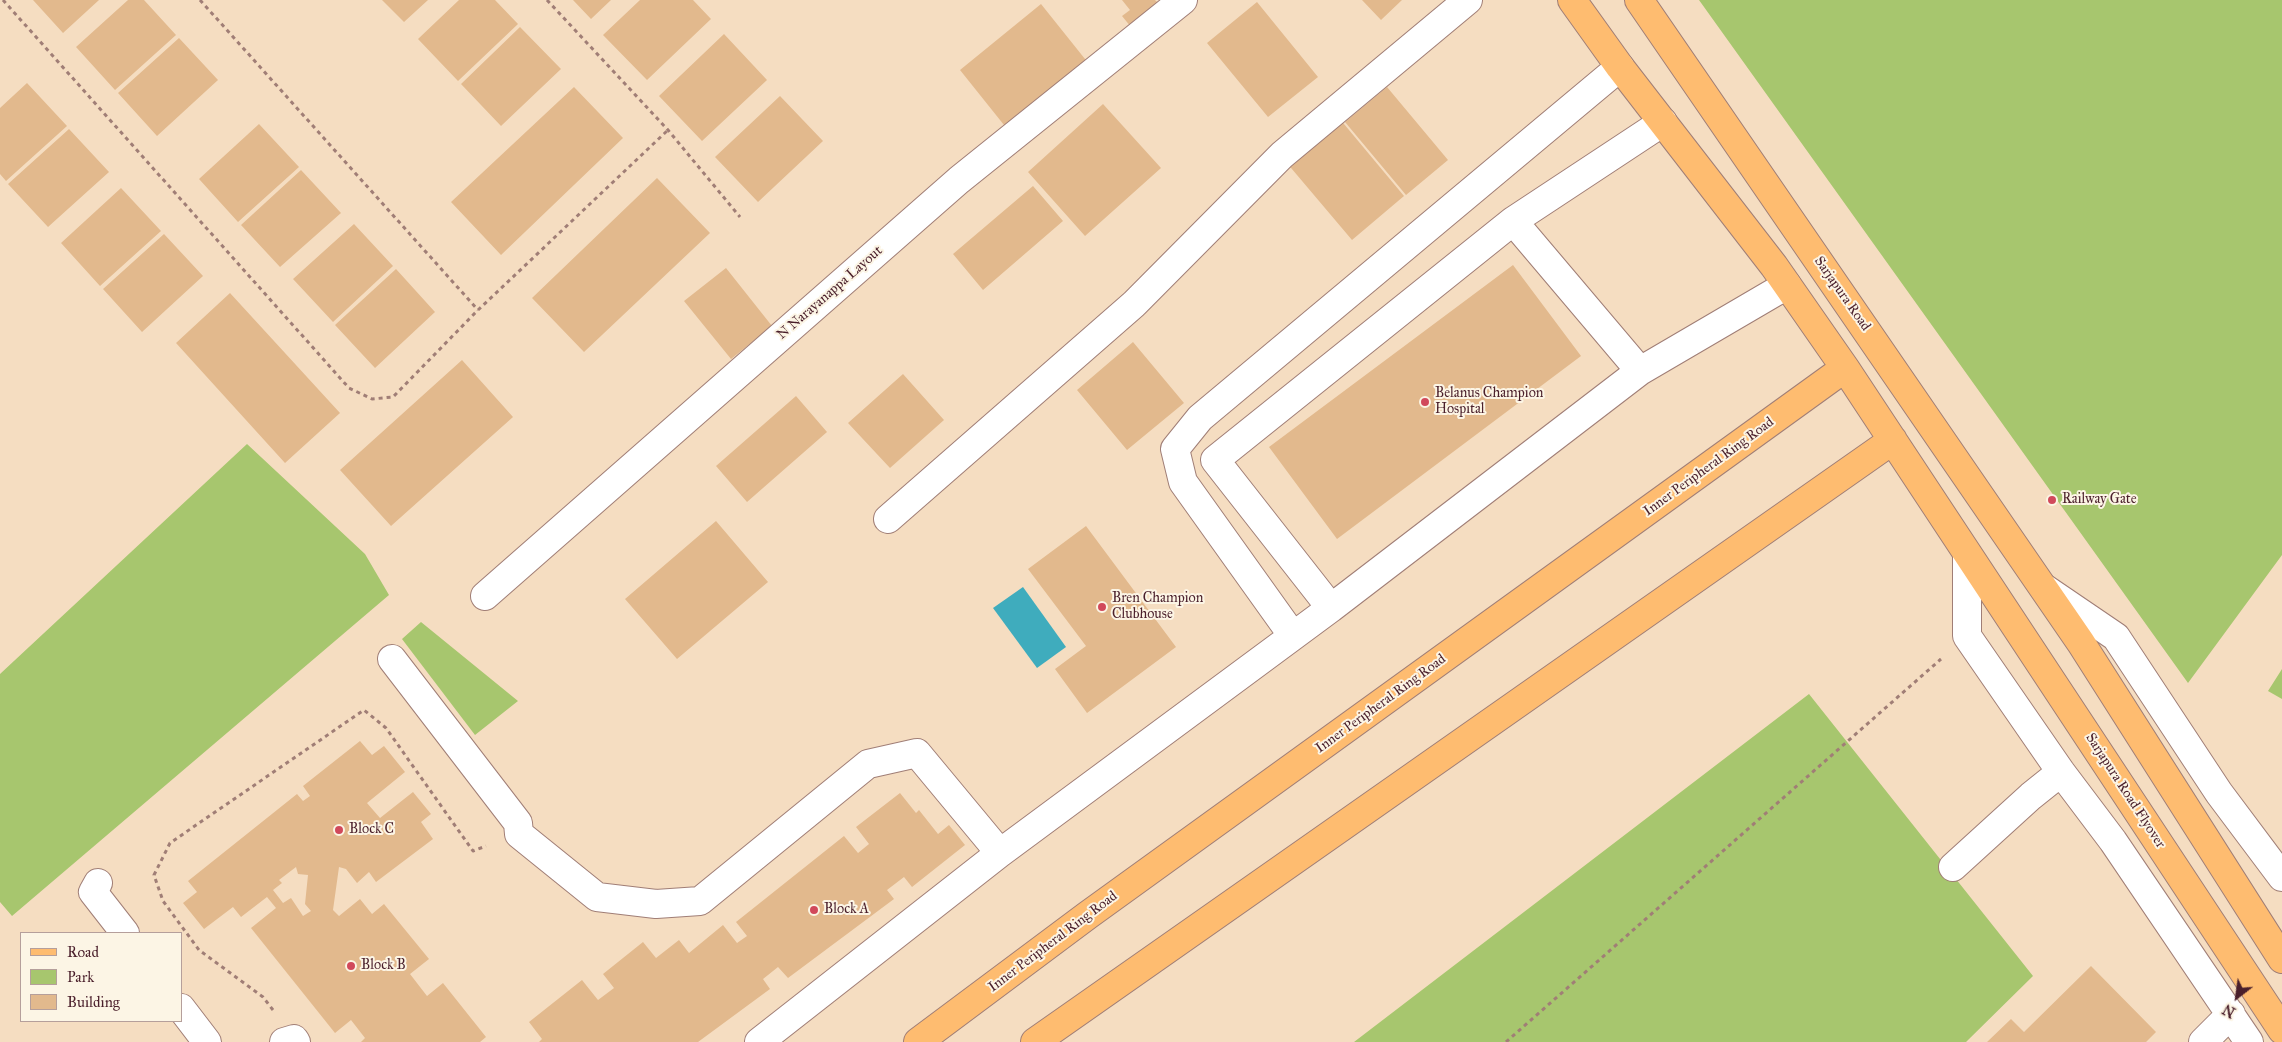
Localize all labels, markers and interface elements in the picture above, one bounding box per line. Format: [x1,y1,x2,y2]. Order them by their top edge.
street label: N Narayanappa Layout [774,243,886,343]
street label: Sarjapura Road [1810,254,1874,334]
place label: Belanus Champion Hospital [1435,386,1543,418]
marker: Belanus Champion Hospital [1419,396,1431,408]
street label: Inner Peripheral Ring Road [1641,414,1777,520]
place label: Railway Gate [2062,492,2137,508]
marker: Railway Gate [2046,494,2058,506]
place label: Bren Champion Clubhouse [1112,591,1203,624]
marker: Bren Champion Clubhouse [1096,601,1108,613]
street label: Inner Peripheral Ring Road [1313,651,1449,757]
street label: Sarjapura Road Flyover [2082,730,2168,852]
place label: Block C [349,822,394,838]
marker: Block C [333,824,345,836]
street label: Inner Peripheral Ring Road [985,888,1121,996]
place label: Block A [824,902,869,918]
marker: Block A [808,904,820,916]
legend [20,932,182,1022]
text: Road [67,943,99,961]
place label: Block B [361,958,406,974]
marker: Block B [345,960,357,972]
text: Park [67,968,94,986]
north arrow [2212,972,2262,1022]
text: Building [67,993,120,1011]
text: N [2220,1000,2239,1021]

